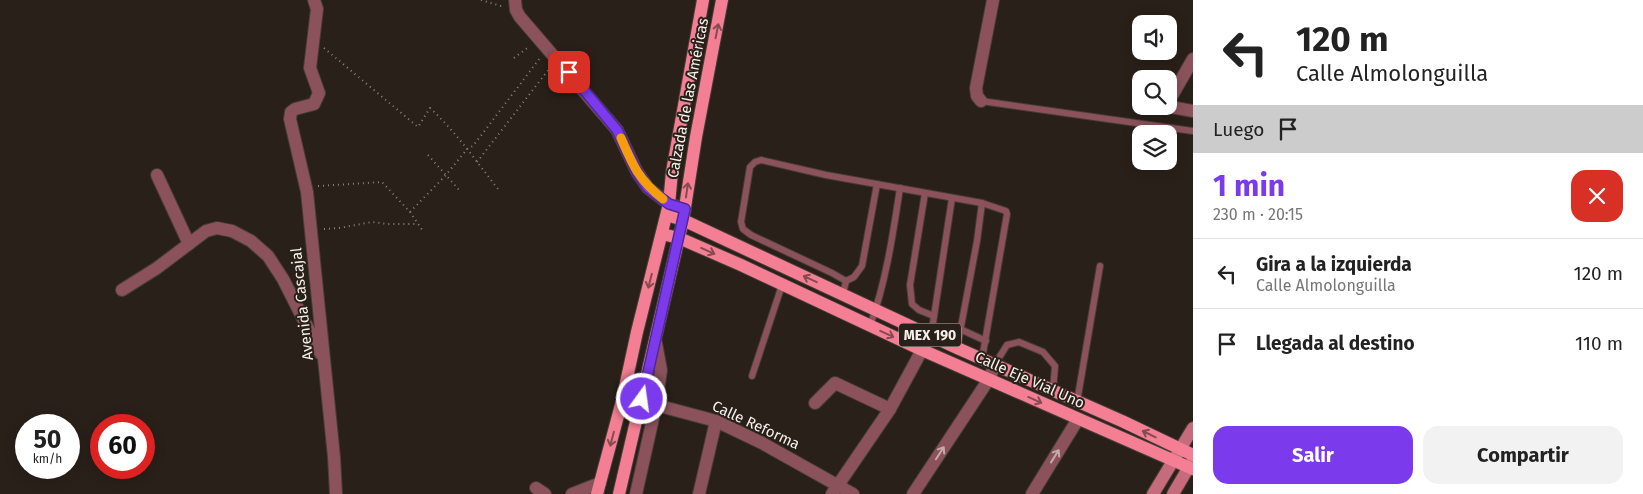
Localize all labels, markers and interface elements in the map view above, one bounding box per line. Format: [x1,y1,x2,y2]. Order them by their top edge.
map controls [1132,15,1177,170]
button: sound [1132,15,1177,60]
street label: Calzada de las Américas [664,17,712,179]
text: 120 m [1296,18,1389,60]
icon: left [1213,20,1278,85]
one-way arrow [713,23,723,39]
pin [548,51,590,93]
icon: arrive [555,58,583,86]
text: Calle Almolonguilla [1296,60,1488,87]
button: search [1132,70,1177,115]
icon: arrive [1274,115,1302,143]
text: Luego [1213,118,1264,141]
button: layers [1132,125,1177,170]
text: 1 min [1213,168,1285,204]
button: close [1571,170,1623,222]
one-way arrow [683,183,693,199]
text: 230 m · 20:15 [1213,205,1303,224]
street label: Avenida Cascajal [287,246,317,361]
one-way arrow [700,246,715,256]
text: Gira a la izquierda [1256,253,1412,276]
icon: left [1213,260,1241,288]
text: 120 m [1573,262,1623,285]
one-way arrow [645,273,654,289]
one-way arrow [803,274,818,283]
text: Calle Almolonguilla [1256,276,1396,295]
road number: MEX 190 [899,324,961,346]
one-way arrow [879,329,894,339]
icon: arrive [1213,330,1241,358]
text: Llegada al destino [1256,332,1415,355]
text: 110 m [1575,332,1623,355]
street label: Calle Eje Vial Uno [972,348,1088,412]
position arrow [615,372,667,424]
one-way arrow [1027,395,1042,405]
street label: Calle Reforma [709,397,803,453]
speed limit sign: 60 [90,414,155,479]
text: 50 [33,425,62,455]
button: Salir [1213,426,1413,484]
button: Compartir [1423,426,1623,484]
one-way arrow [1142,429,1157,438]
one-way arrow [607,431,616,447]
one-way arrow [935,447,945,461]
one-way arrow [1050,450,1060,464]
text: km/h [33,452,62,466]

